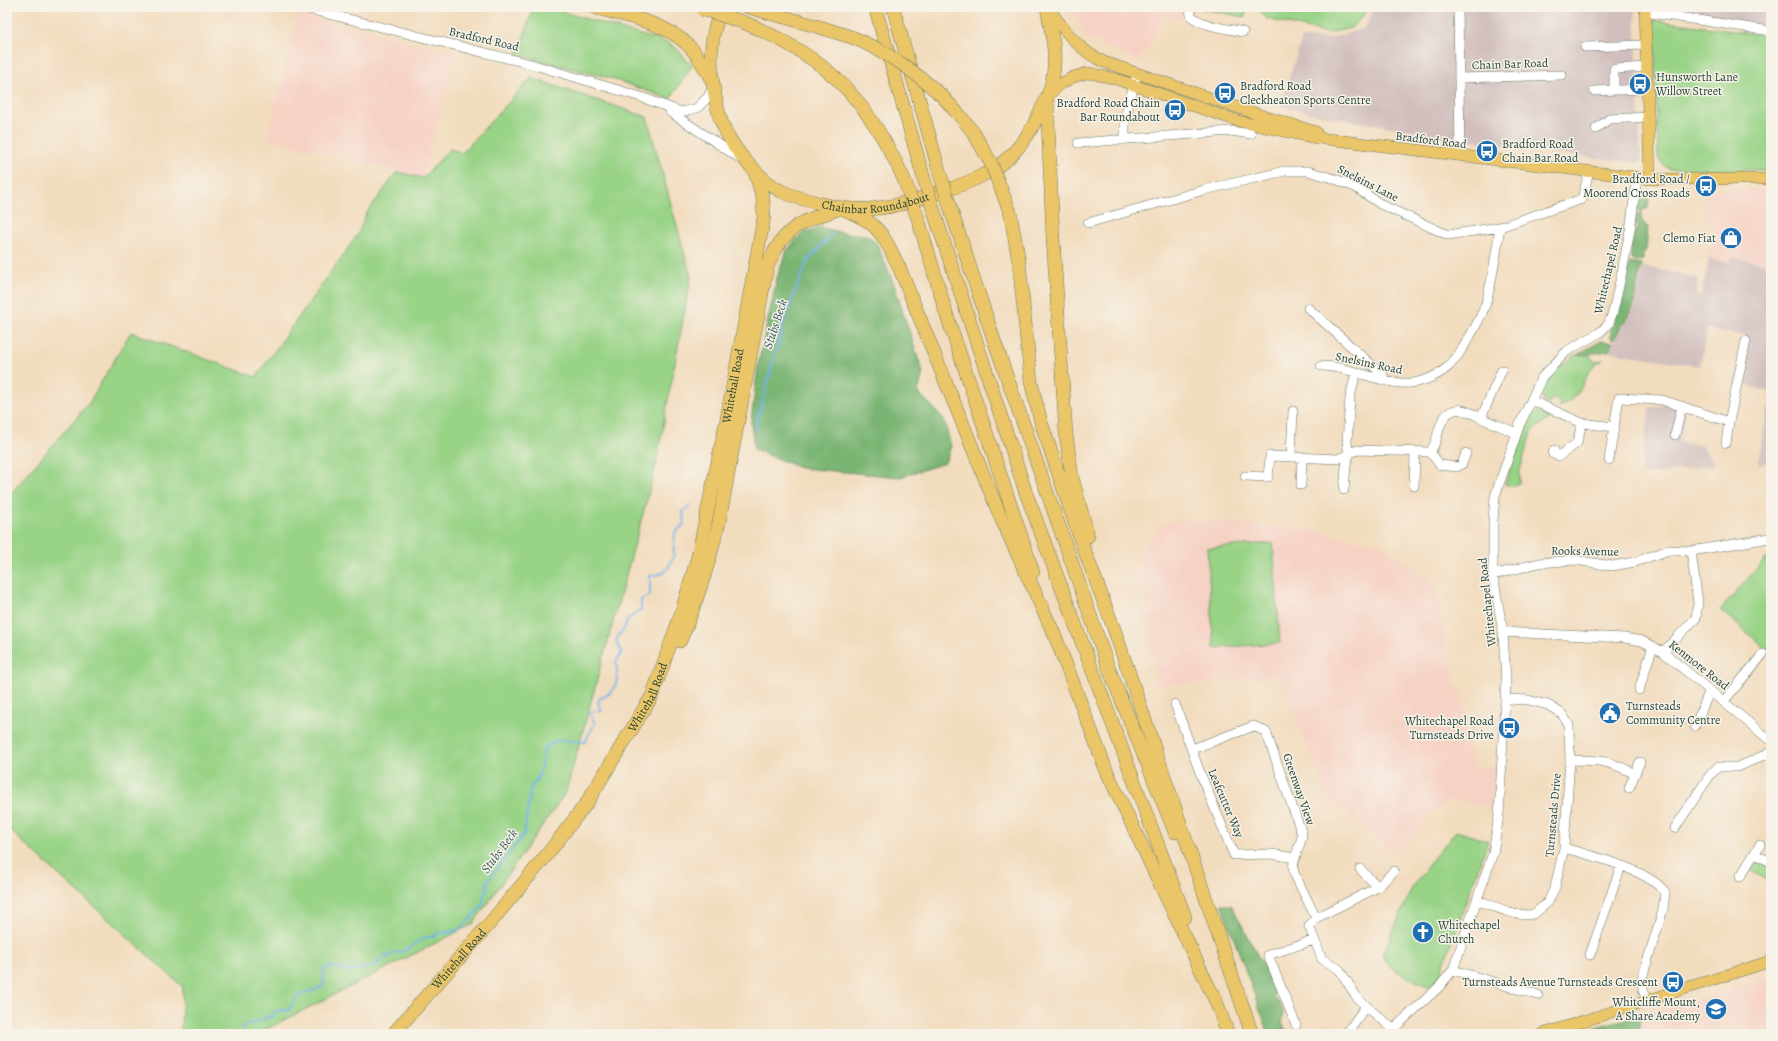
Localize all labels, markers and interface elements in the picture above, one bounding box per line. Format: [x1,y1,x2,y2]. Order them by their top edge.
street label: Bradford Road [447,23,521,55]
street label: Chain Bar Road [1471,55,1549,73]
place label: Hunsworth Lane Willow Street [1655,69,1738,99]
bus stop icon: Hunsworth Lane Willow Street [1627,71,1653,97]
place label: Bradford Road Cleckheaton Sports Centre [1240,78,1371,108]
bus stop icon: Bradford Road Cleckheaton Sports Centre [1212,80,1238,106]
place label: Bradford Road Chain Bar Roundabout [1057,95,1160,125]
bus stop icon: Bradford Road Chain Bar Roundabout [1162,97,1188,123]
street label: Bradford Road [1395,128,1468,152]
place label: Bradford Road Chain Bar Road [1502,136,1579,166]
bus stop icon: Bradford Road Chain Bar Road [1474,138,1500,164]
street label: Snelsins Lane [1335,161,1401,205]
place label: Bradford Road / Moorend Cross Roads [1583,171,1690,201]
bus stop icon: Bradford Road / Moorend Cross Roads [1693,173,1719,199]
street label: Chainbar Roundabout [820,188,931,217]
street label: Whitechapel Road [1590,224,1626,316]
shop icon: Clemo Fiat [1718,225,1744,251]
place label: Clemo Fiat [1663,230,1716,246]
water label: Stubs Beck [759,297,791,351]
street label: Whitehall Road [718,347,748,425]
street label: Snelsins Road [1334,348,1405,378]
street label: Rooks Avenue [1551,542,1619,560]
street label: Whitechapel Road [1474,556,1500,648]
street label: Kenmore Road [1666,636,1733,694]
street label: Whitehall Road [623,660,671,736]
place label: Turnsteads Community Centre [1626,698,1720,728]
public building icon: Turnsteads Community Centre [1597,700,1623,726]
place label: Whitechapel Road Turnsteads Drive [1404,713,1495,743]
bus stop icon: Whitechapel Road Turnsteads Drive [1496,715,1522,741]
street label: Greenway View [1279,751,1319,827]
street label: Leafcutter Way [1204,766,1248,841]
street label: Turnsteads Drive [1541,772,1565,858]
water label: Stubs Beck [477,825,521,877]
place label: Whitechapel Church [1437,917,1500,947]
church icon: Whitechapel Church [1410,919,1436,945]
street label: Whitehall Road [427,925,490,993]
bus stop icon: Turnsteads Avenue Turnsteads Crescent [1660,969,1686,995]
place label: Turnsteads Avenue Turnsteads Crescent [1463,974,1658,990]
place label: Whitcliffe Mount, A Share Academy [1611,994,1701,1024]
school or university icon: Whitcliffe Mount, A Share Academy [1703,996,1729,1022]

